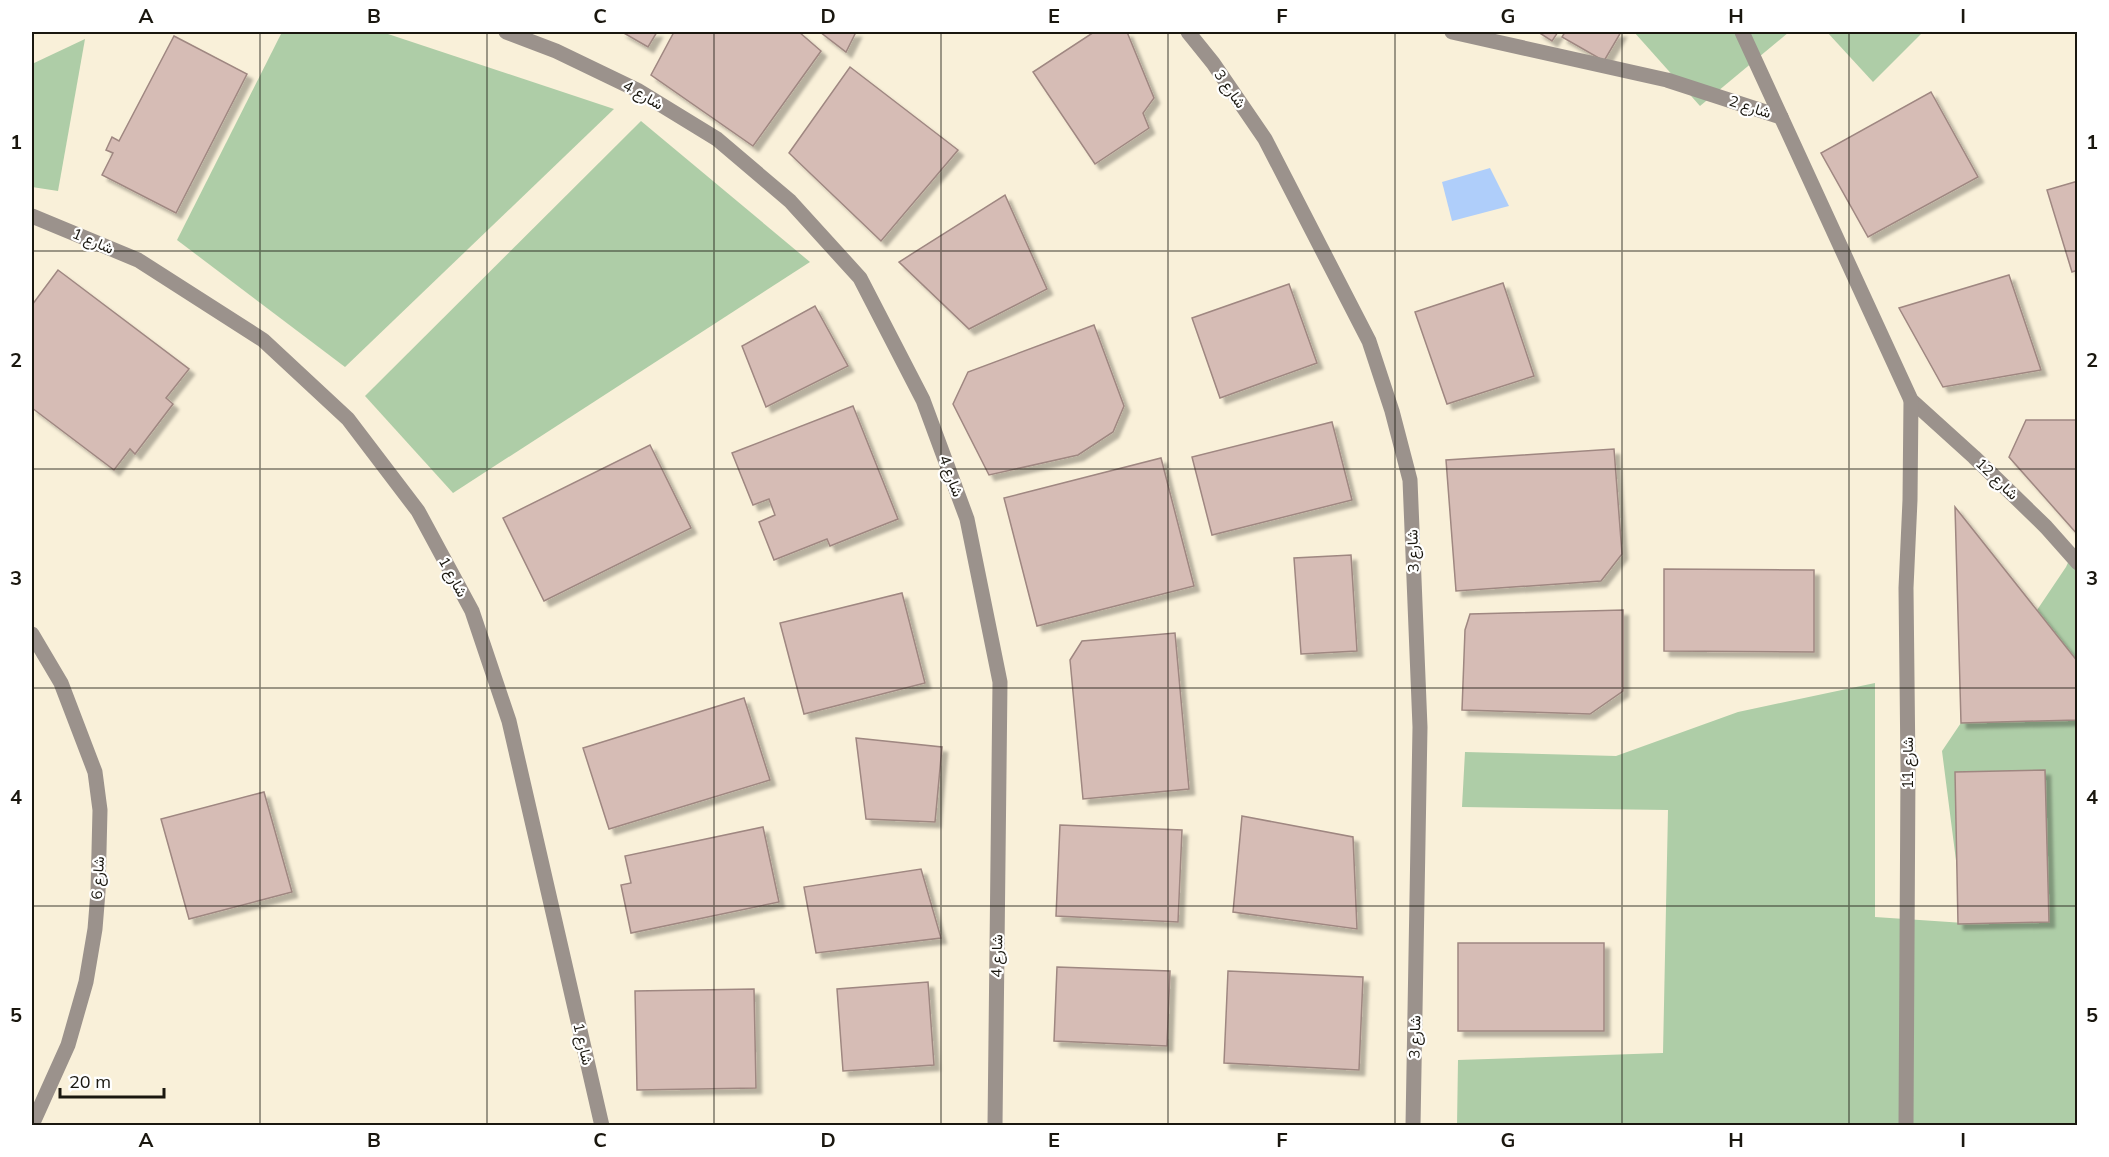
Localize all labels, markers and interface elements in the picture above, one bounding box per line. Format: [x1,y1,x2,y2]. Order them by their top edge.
text: A [139,3,154,28]
text: B [367,3,381,28]
text: C [593,3,607,28]
text: D [820,3,836,28]
text: E [1048,3,1060,28]
text: F [1276,3,1288,28]
text: G [1501,3,1515,28]
text: H [1728,3,1744,28]
text: I [1960,3,1966,28]
street label: شارع 3 [1209,66,1251,113]
street label: شارع 4 [619,76,667,115]
street label: شارع 2 [1726,91,1774,124]
text: 1 [10,129,22,154]
text: 1 [2086,129,2098,154]
street label: شارع 1 [69,223,117,260]
text: 2 [10,347,22,372]
text: 2 [2086,347,2098,372]
street label: شارع 4 [933,452,968,500]
street label: شارع 12 [1971,454,2023,505]
street label: شارع 3 [1402,529,1425,573]
street label: شارع 1 [433,553,472,601]
text: 3 [10,565,22,590]
text: 3 [2086,565,2098,590]
street label: شارع 11 [1898,737,1919,789]
text: 4 [10,784,22,809]
text: 4 [2086,784,2098,809]
street label: شارع 6 [87,856,110,900]
street label: شارع 4 [987,934,1008,978]
text: 5 [10,1002,22,1027]
text: 5 [2086,1002,2098,1027]
street label: شارع 3 [1405,1015,1426,1059]
street label: شارع 1 [567,1021,598,1068]
scale bar [60,1061,164,1099]
text: 20 m [69,1070,111,1093]
text: A [139,1127,154,1152]
text: B [367,1127,381,1152]
text: C [593,1127,607,1152]
text: D [820,1127,836,1152]
text: E [1048,1127,1060,1152]
text: F [1276,1127,1288,1152]
text: G [1501,1127,1515,1152]
text: H [1728,1127,1744,1152]
text: I [1960,1127,1966,1152]

